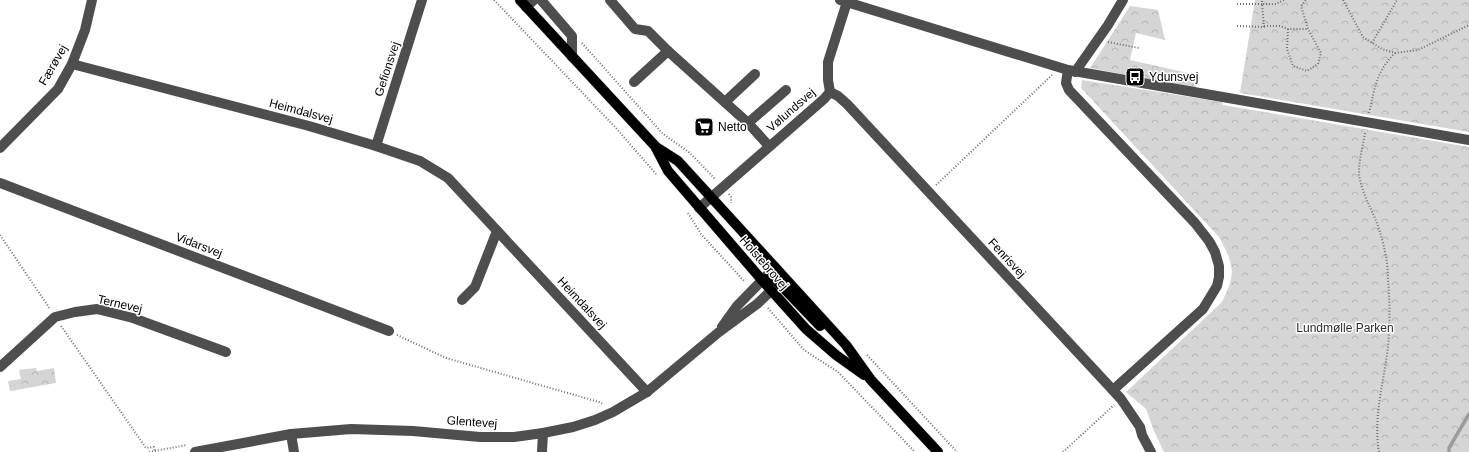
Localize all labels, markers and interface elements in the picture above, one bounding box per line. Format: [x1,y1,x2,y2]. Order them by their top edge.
street label: Gefionsvej [372,40,402,98]
street label: Færøvej [36,42,70,88]
bus stop icon: Ydunsvej [1124,66,1146,88]
place label: Ydunsvej [1149,70,1198,84]
street label: Vølundsvej [764,85,818,135]
street label: Heimdalsvej [268,96,334,126]
supermarket icon: Netto [693,116,715,138]
place label: Netto [718,120,747,134]
street label: Vidarsvej [174,230,224,260]
street label: Holstebrovej [737,233,791,293]
street label: Fenrisvej [985,235,1029,281]
street label: Heimdalsvej [555,274,609,332]
street label: Ternevej [96,292,144,316]
park label: Lundmølle Parken [1296,321,1394,335]
street label: Glentevej [446,413,498,431]

